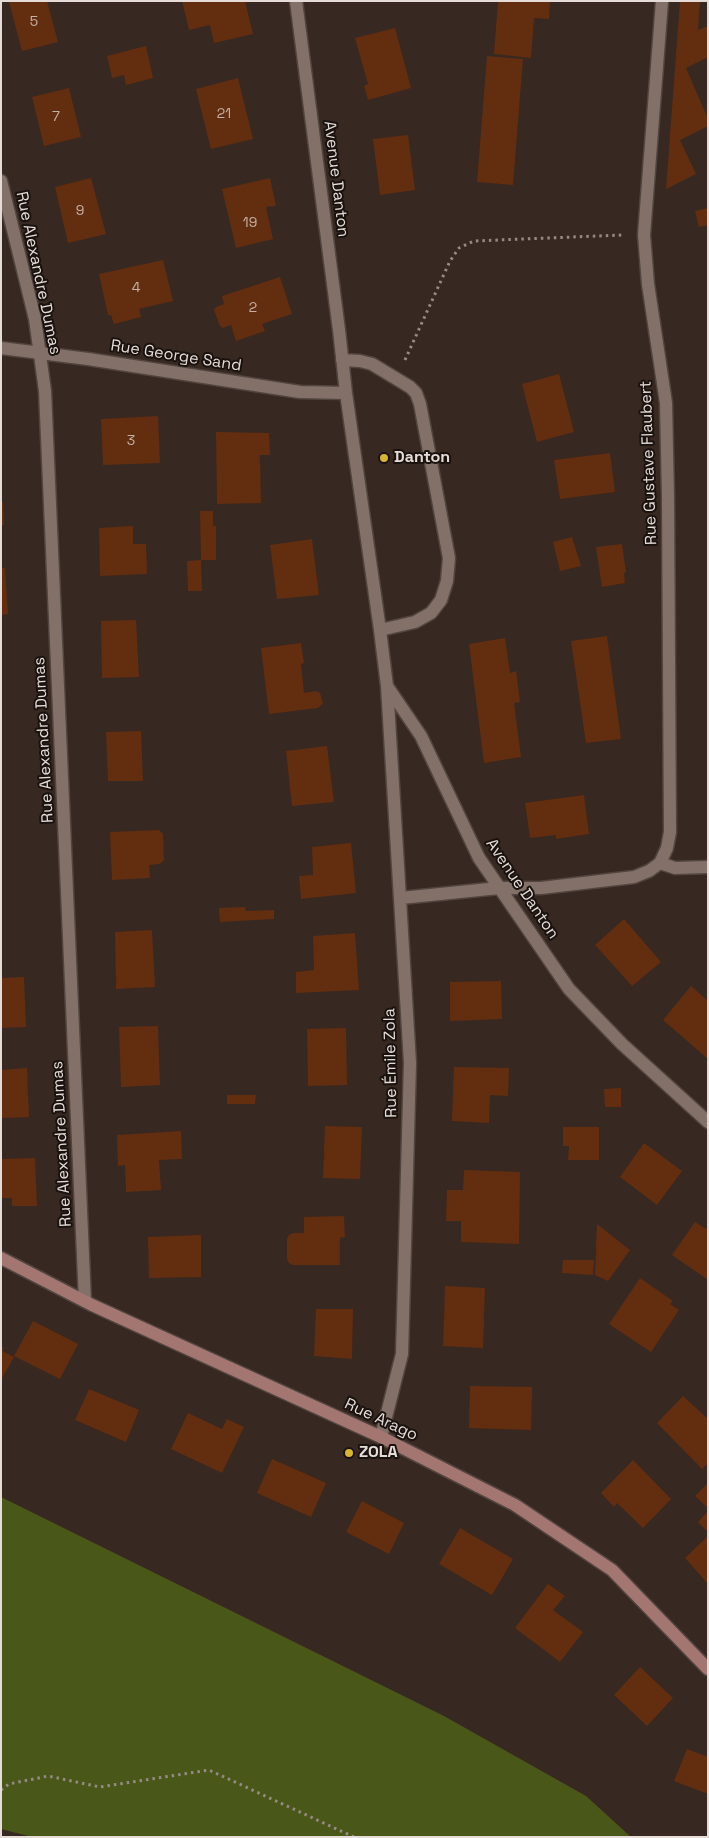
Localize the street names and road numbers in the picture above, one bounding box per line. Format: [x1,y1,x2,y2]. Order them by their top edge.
street label: Avenue Danton [319,120,353,238]
street label: Rue Alexandre Dumas [11,190,65,356]
street label: Rue George Sand [109,336,243,376]
street label: Rue Gustave Flaubert [637,380,661,546]
street label: Rue Alexandre Dumas [30,657,58,823]
street label: Avenue Danton [481,835,563,943]
street label: Rue Émile Zola [380,1008,402,1118]
street label: Rue Alexandre Dumas [48,1061,76,1227]
street label: Rue Arago [341,1395,421,1445]

